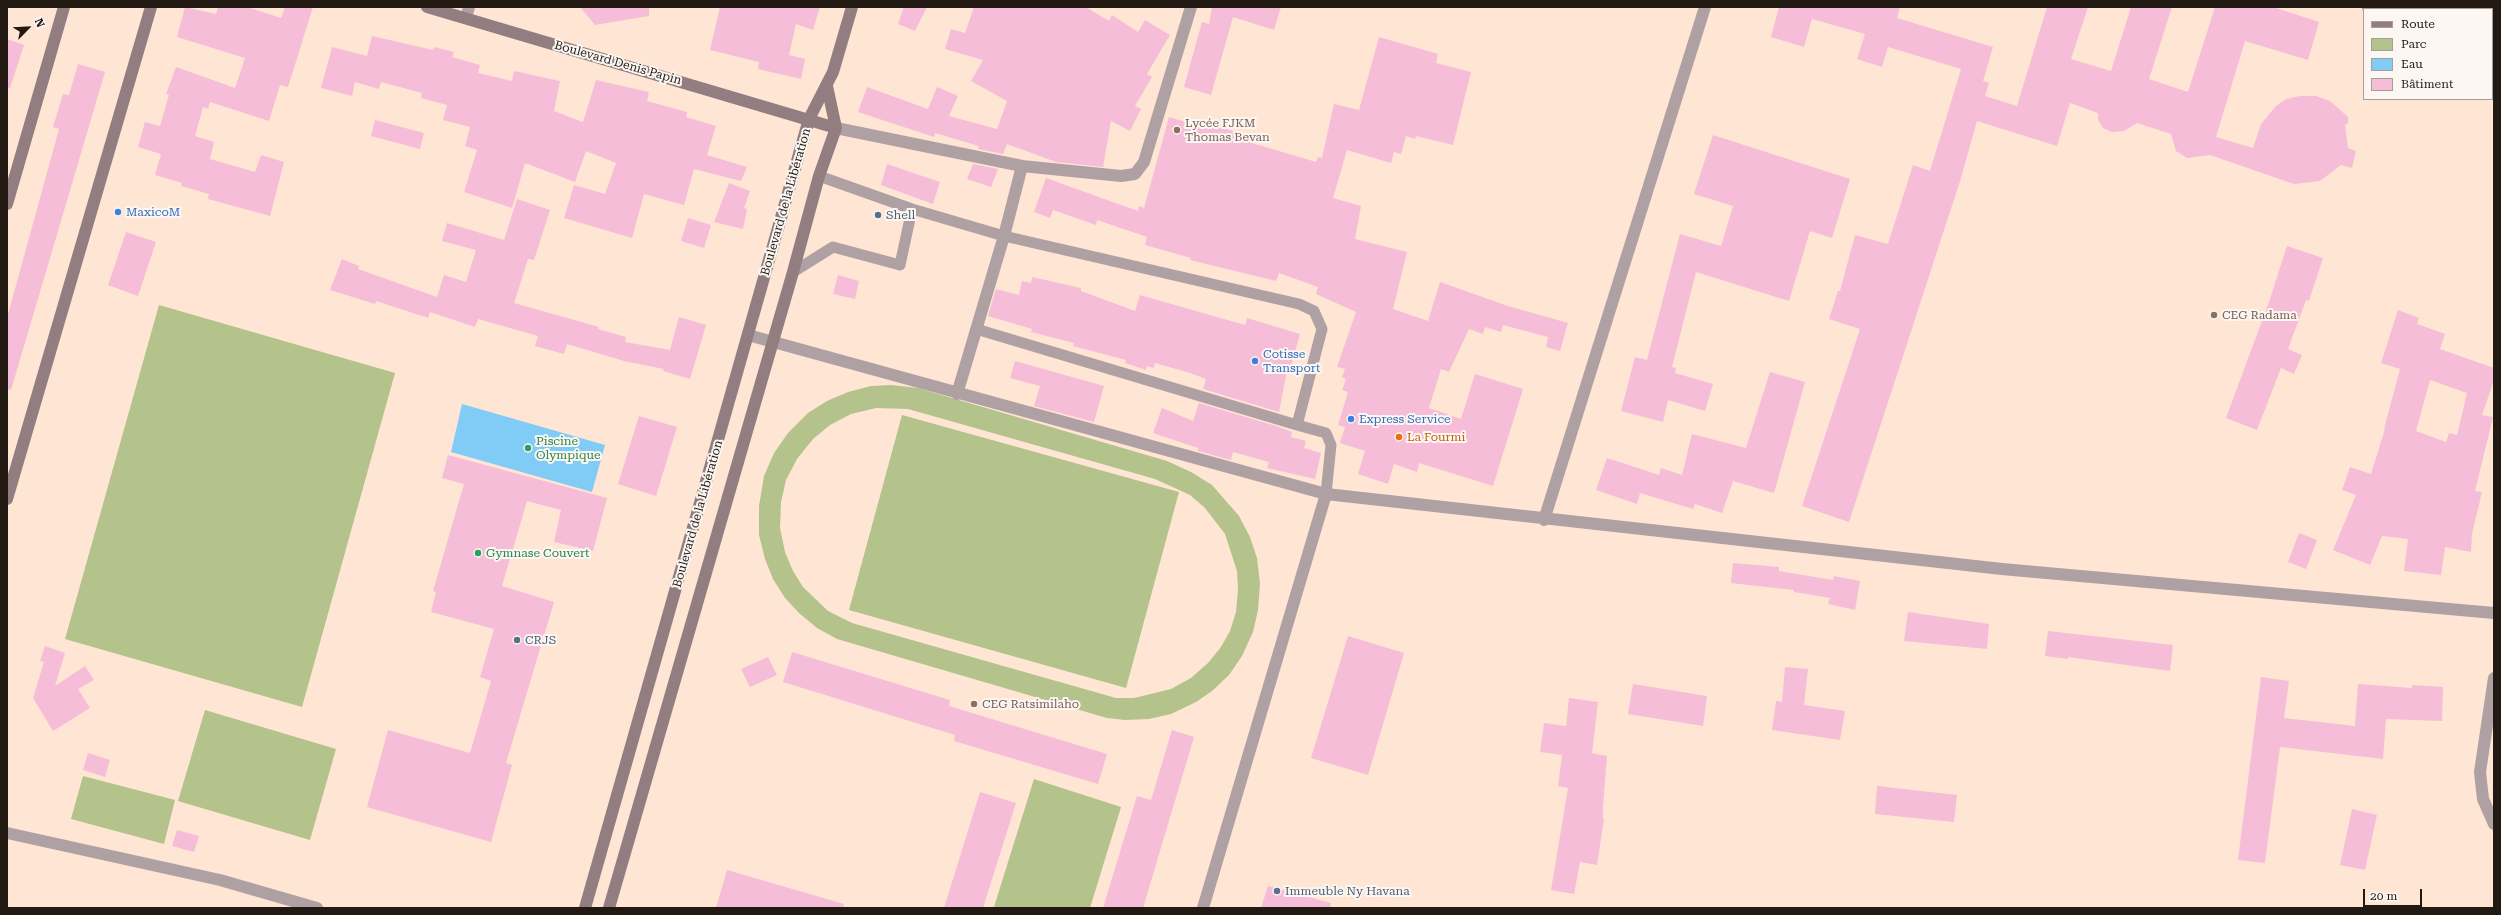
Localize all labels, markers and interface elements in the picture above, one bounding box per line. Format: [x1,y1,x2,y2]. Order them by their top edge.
north arrow [8,8,48,48]
legend [2363,8,2493,100]
text: N [32,16,47,29]
text: Route [2401,17,2435,31]
text: Parc [2401,37,2426,51]
street label: Boulevard Denis Papin [553,38,683,88]
text: Eau [2401,57,2423,71]
text: Bâtiment [2401,77,2453,91]
place label: Lycée FJKM Thomas Bevan [1185,116,1270,144]
marker: Lycée FJKM Thomas Bevan [1172,125,1182,135]
street label: Boulevard de la Libération [758,127,814,277]
place label: MaxicoM [126,205,180,219]
marker: MaxicoM [113,207,123,217]
place label: Shell [886,208,915,222]
marker: Shell [873,210,883,220]
place label: CEG Radama [2222,308,2297,322]
marker: CEG Radama [2209,310,2219,320]
place label: Cotisse Transport [1263,347,1320,375]
marker: Cotisse Transport [1250,356,1260,366]
place label: Express Service [1359,412,1451,426]
marker: Express Service [1346,414,1356,424]
place label: La Fourmi [1407,430,1465,444]
marker: La Fourmi [1394,432,1404,442]
place label: Piscine Olympique [536,434,601,462]
street label: Boulevard de la Libération [670,439,726,589]
marker: Piscine Olympique [523,443,533,453]
place label: Gymnase Couvert [486,546,589,560]
marker: Gymnase Couvert [473,548,483,558]
place label: CRJS [525,633,556,647]
marker: CRJS [512,635,522,645]
place label: CEG Ratsimilaho [982,697,1079,711]
marker: CEG Ratsimilaho [969,699,979,709]
scale bar [2365,881,2424,907]
place label: Immeuble Ny Havana [1285,884,1410,898]
marker: Immeuble Ny Havana [1272,886,1282,896]
text: 20 m [2370,889,2397,903]

